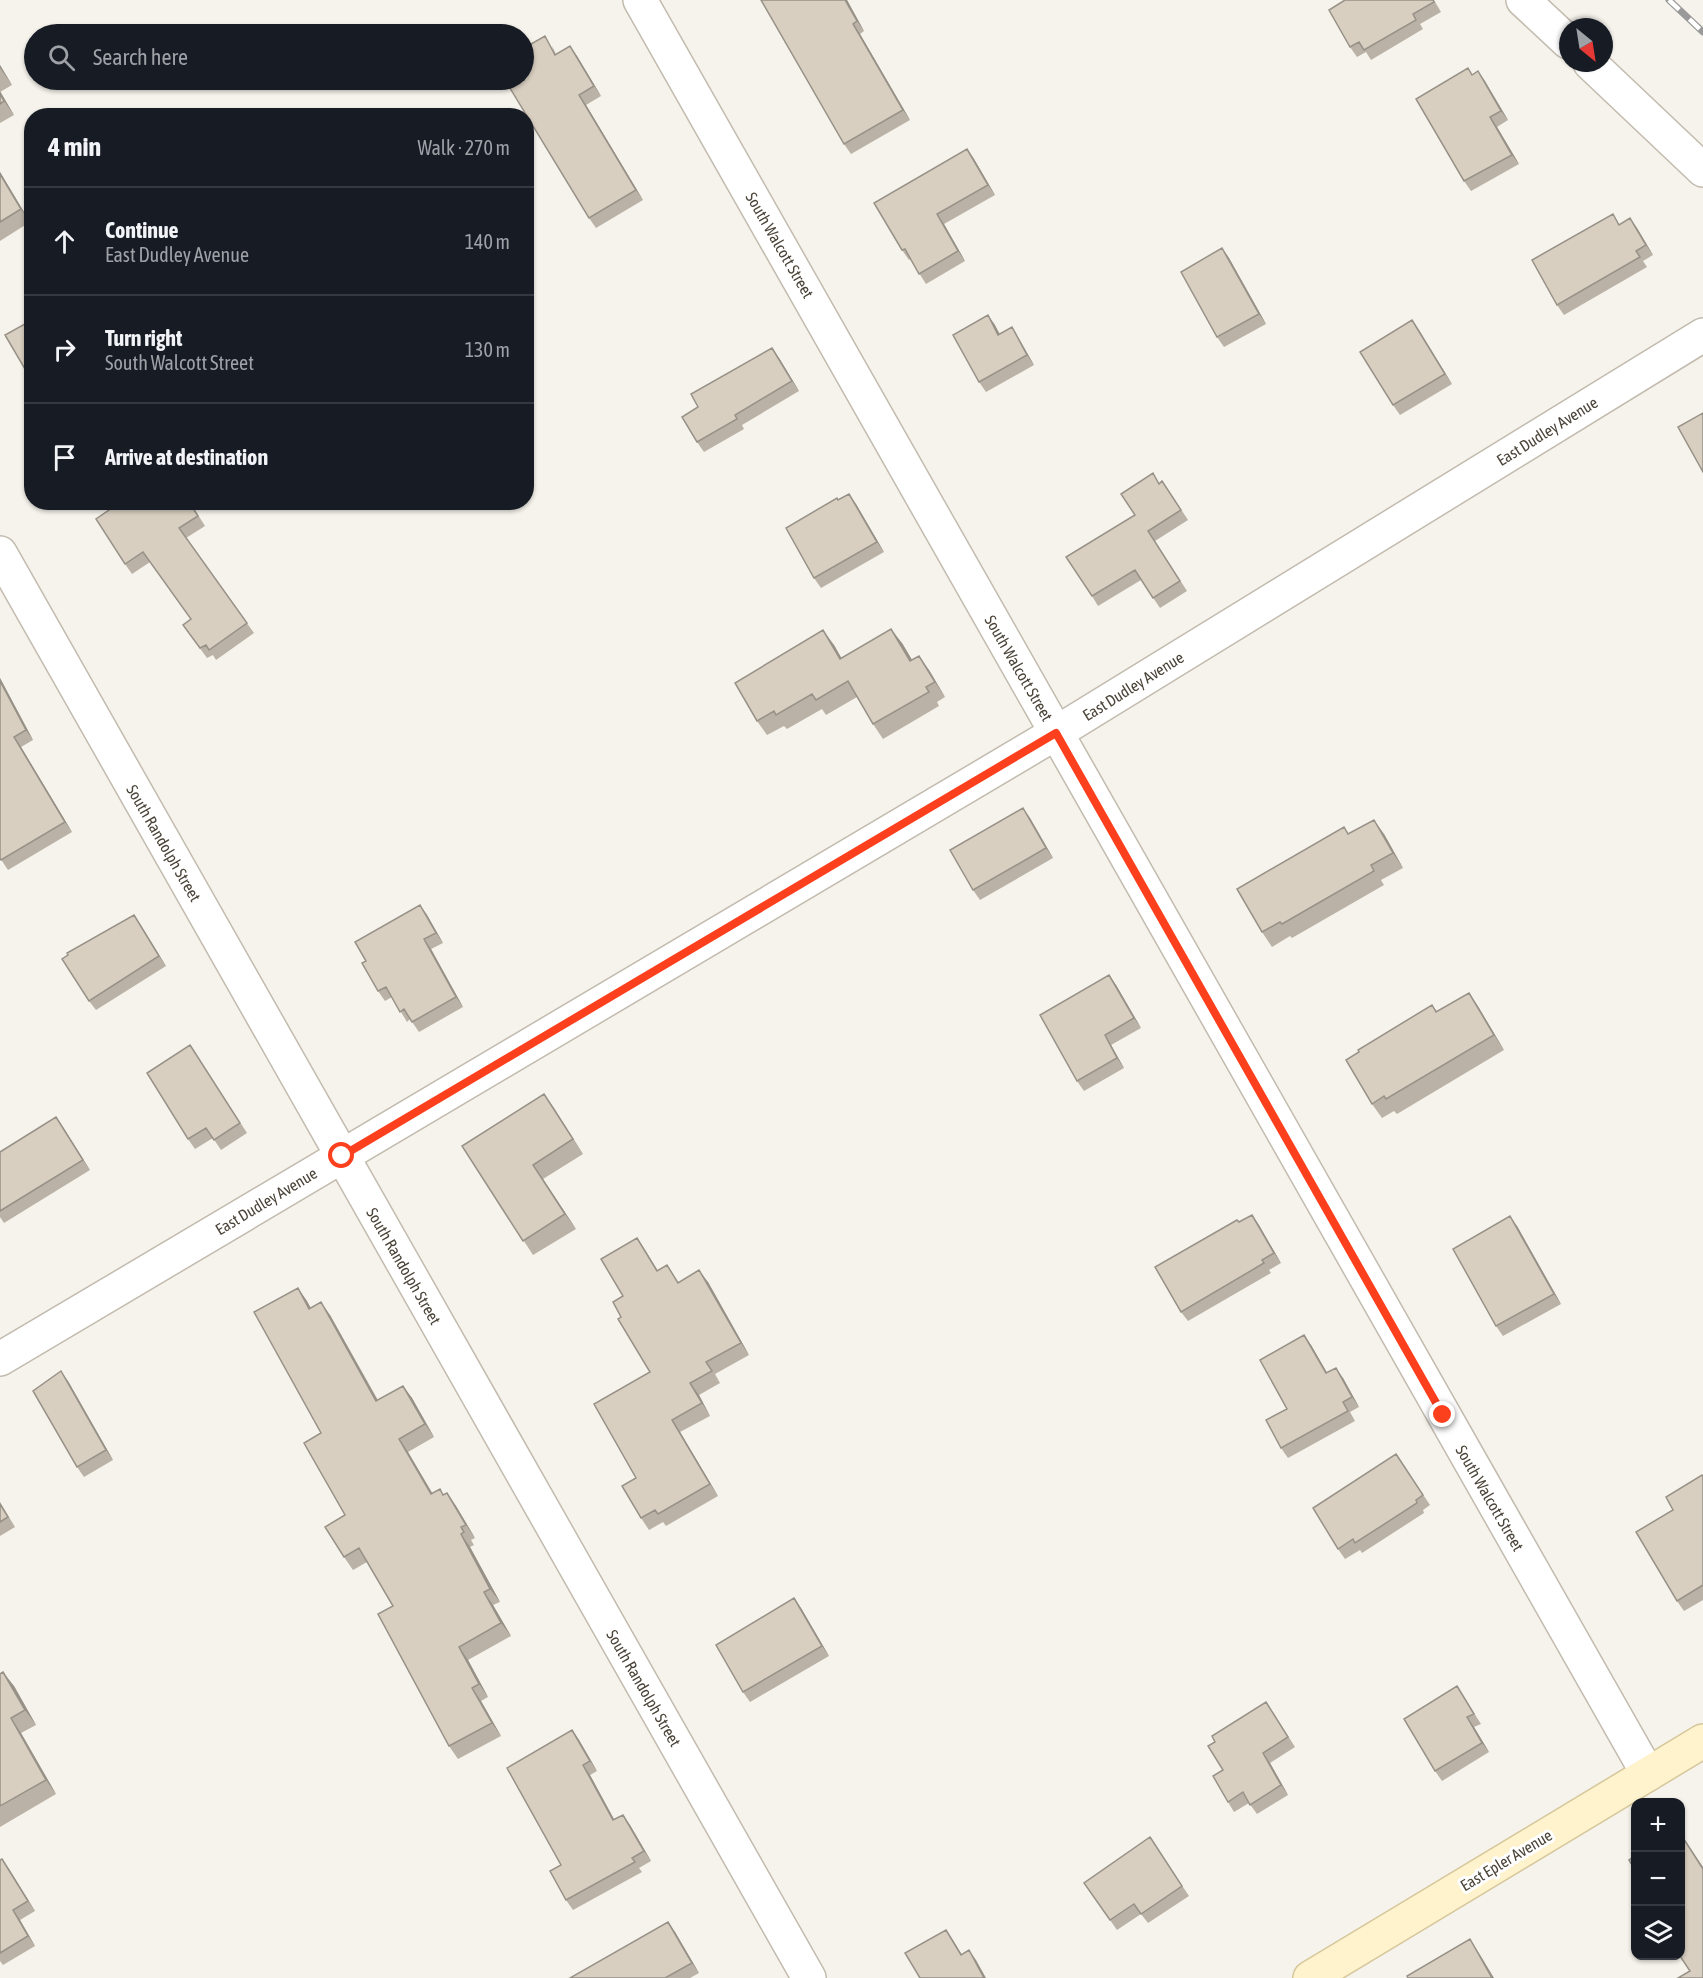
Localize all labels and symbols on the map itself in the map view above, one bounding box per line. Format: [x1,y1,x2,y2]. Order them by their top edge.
north arrow [1559,18,1613,72]
street label: South Walcott Street [742,189,818,301]
street label: East Dudley Avenue [1493,393,1601,470]
street label: South Walcott Street [981,612,1057,724]
street label: East Dudley Avenue [1079,648,1187,725]
street label: South Randolph Street [122,781,205,905]
route start [328,1142,354,1168]
street label: East Dudley Avenue [212,1164,321,1239]
street label: South Randolph Street [362,1204,445,1328]
route end [1429,1401,1455,1427]
street label: South Walcott Street [1452,1442,1528,1554]
street label: South Randolph Street [602,1626,685,1750]
street label: East Epler Avenue [1457,1826,1556,1895]

